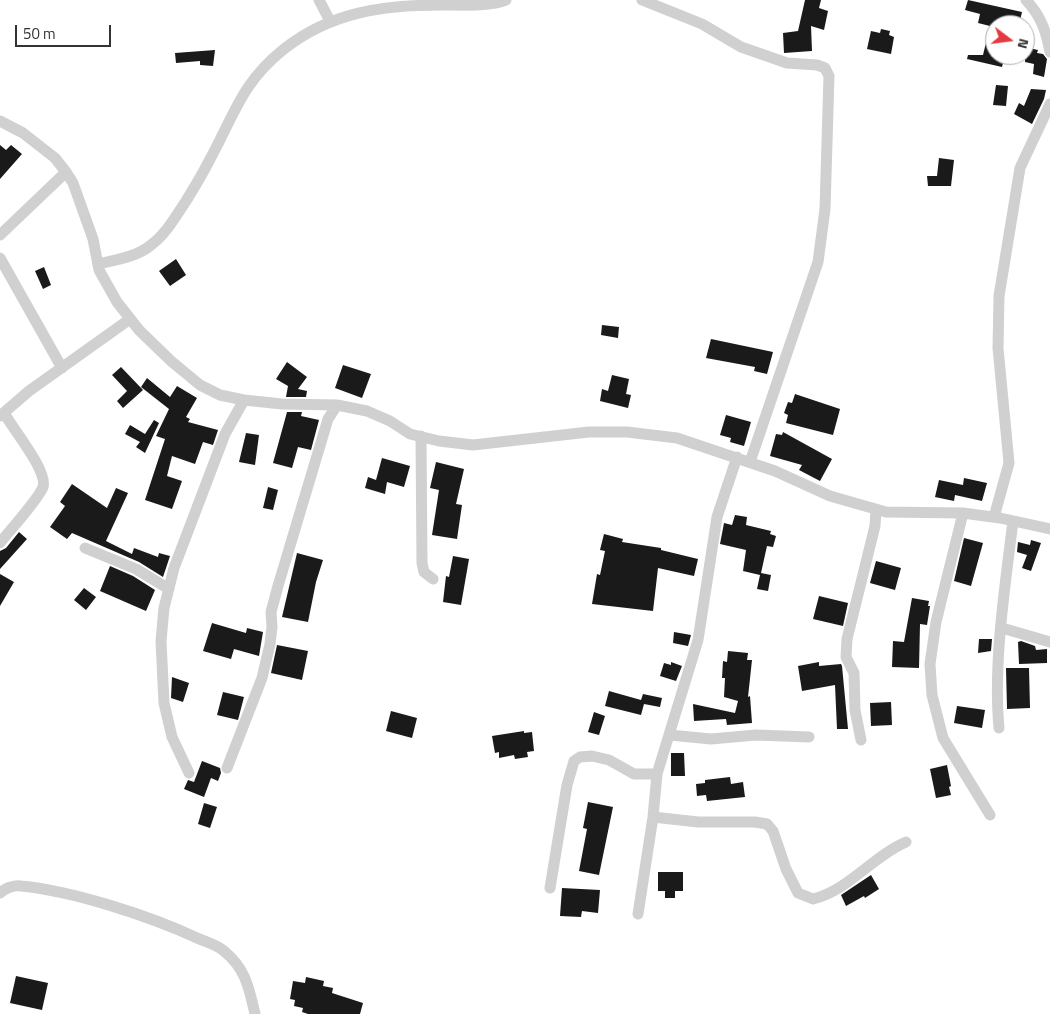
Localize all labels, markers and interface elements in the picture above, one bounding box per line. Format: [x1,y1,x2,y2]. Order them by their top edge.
scale bar [18,15,114,47]
north arrow [985,15,1035,65]
text: 50 m [23,22,56,45]
text: N [1013,36,1035,51]

